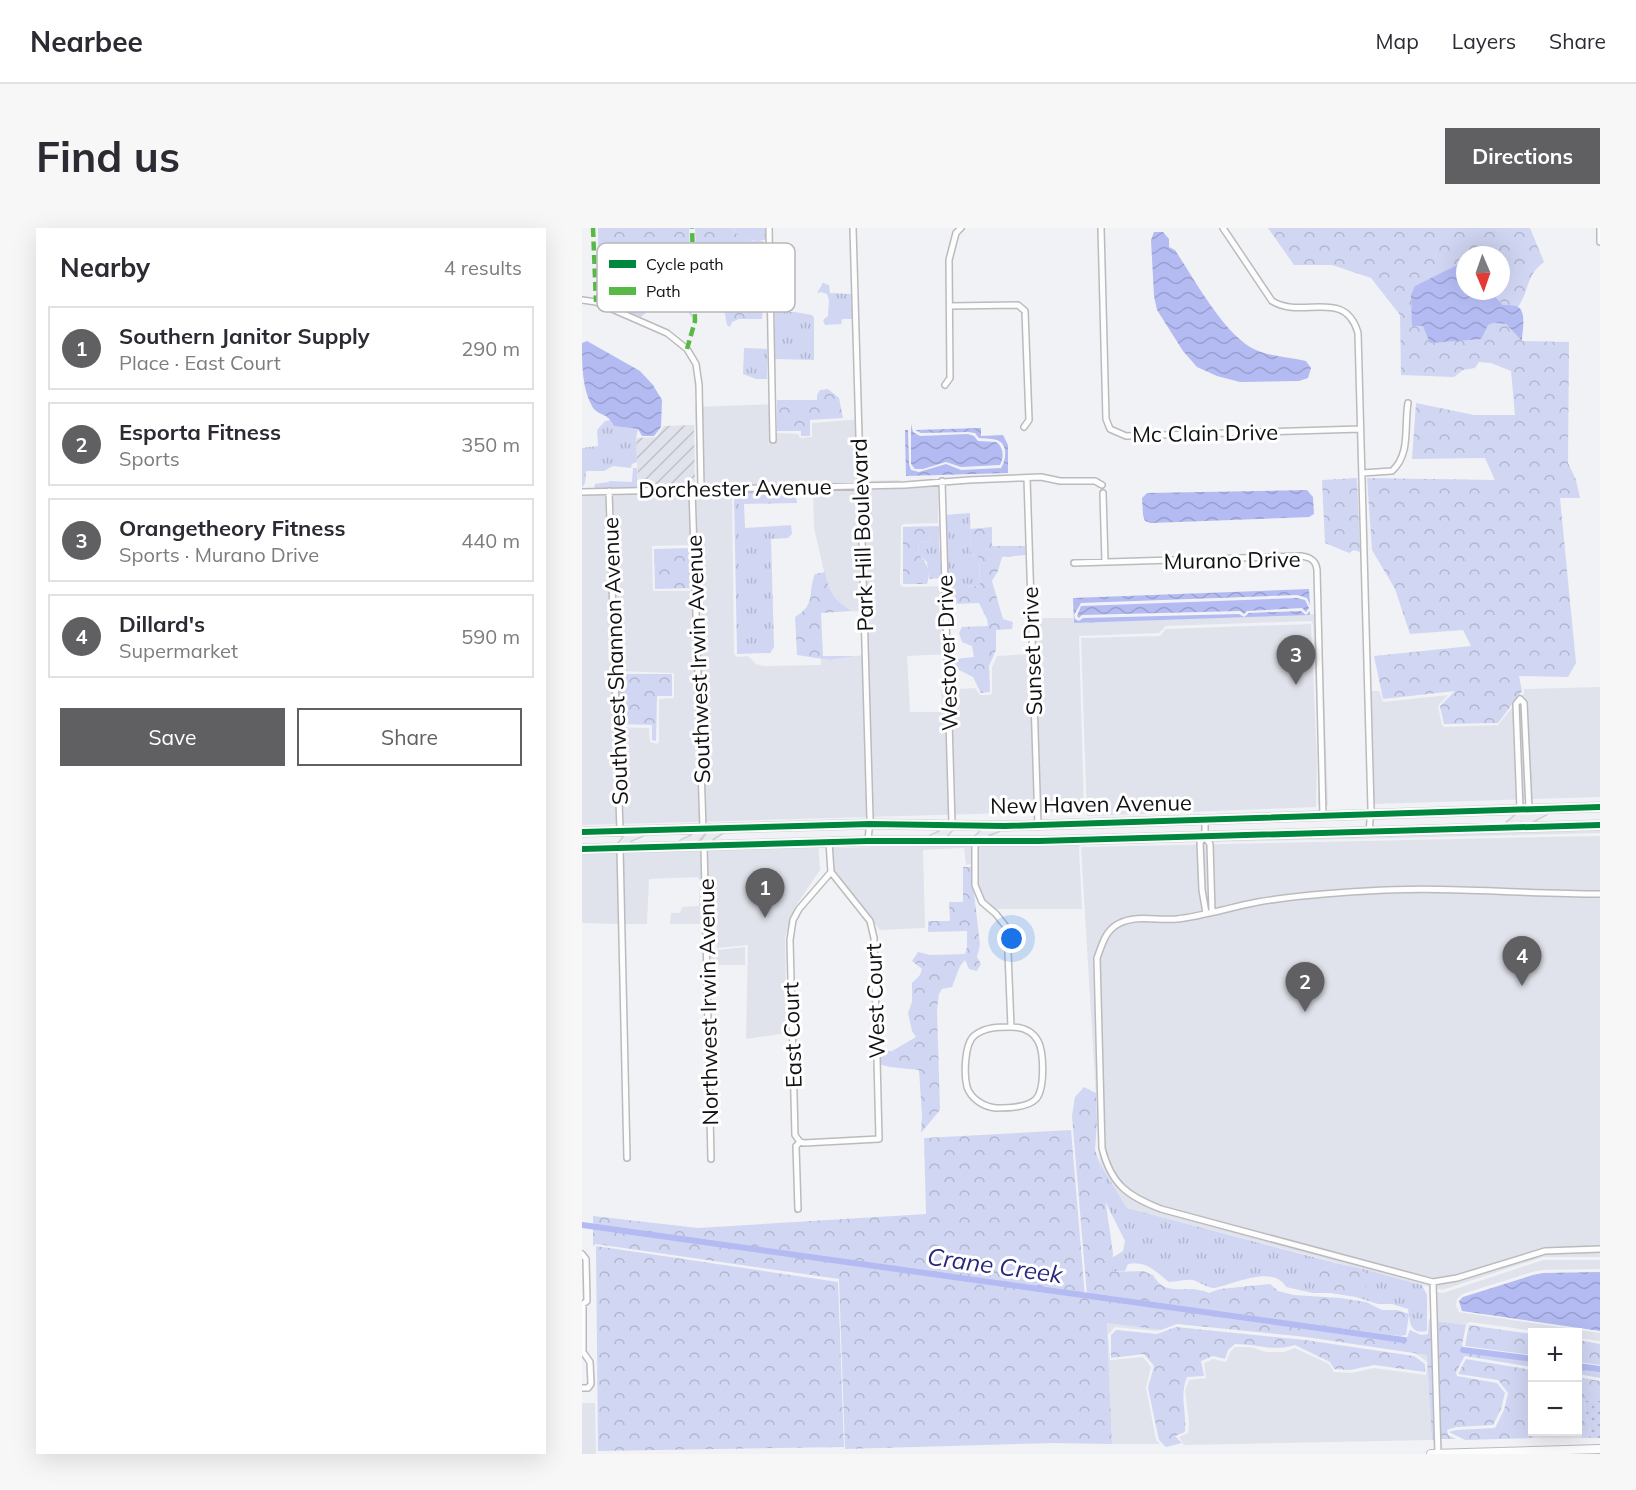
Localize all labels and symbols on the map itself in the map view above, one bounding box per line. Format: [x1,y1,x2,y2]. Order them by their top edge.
legend [597,243,795,312]
north arrow [1456,246,1510,300]
text: Cycle path [646,254,724,274]
text: Path [646,281,681,301]
street label: Mc Clain Drive [1132,418,1278,448]
street label: Park Hill Boulevard [845,438,879,632]
street label: Dorchester Avenue [638,472,832,504]
street label: Southwest Shannon Avenue [596,517,634,805]
street label: Southwest Irwin Avenue [680,534,716,784]
street label: Murano Drive [1163,545,1301,575]
street label: Westover Drive [930,574,964,732]
street label: Sunset Drive [1016,586,1048,716]
pin: 3 [1276,636,1316,685]
street label: New Haven Avenue [990,788,1192,820]
pin: 1 [746,868,784,918]
street label: Northwest Irwin Avenue [692,878,724,1126]
your location [997,924,1026,953]
pin: 4 [1502,936,1542,986]
street label: West Court [859,943,891,1059]
pin: 2 [1286,962,1324,1012]
street label: East Court [776,981,808,1088]
water label: Crane Creek [925,1241,1065,1289]

